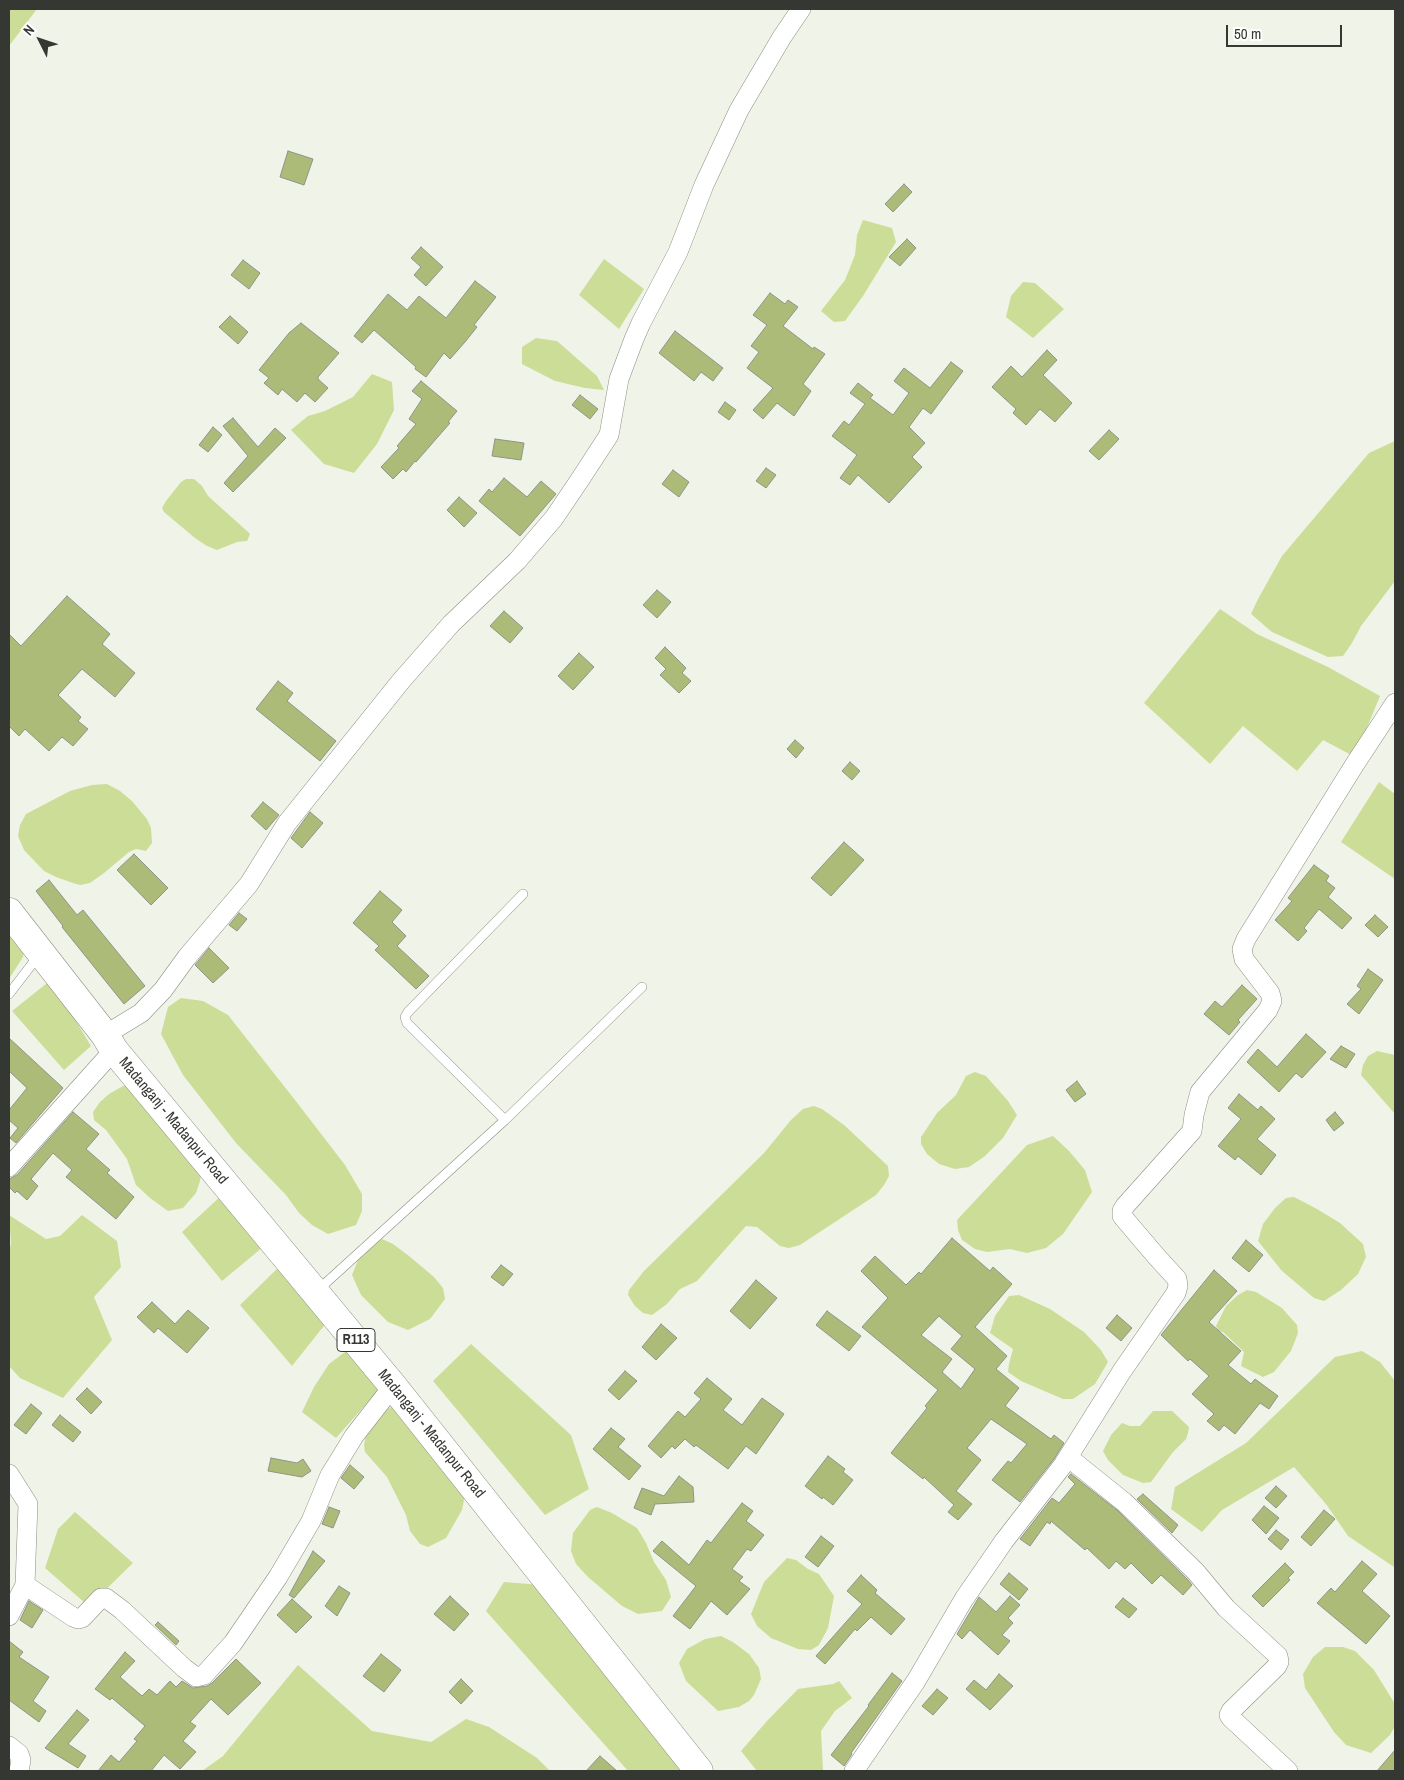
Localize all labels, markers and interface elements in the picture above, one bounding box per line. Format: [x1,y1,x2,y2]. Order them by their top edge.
north arrow [15,15,65,65]
scale bar [1229,15,1345,47]
text: N [19,21,38,39]
text: 50 m [1234,23,1261,44]
street label: Madanganj - Madanpur Road [115,1054,231,1188]
road number: R113 [337,1328,375,1352]
street label: Madanganj - Madanpur Road [374,1366,488,1502]

